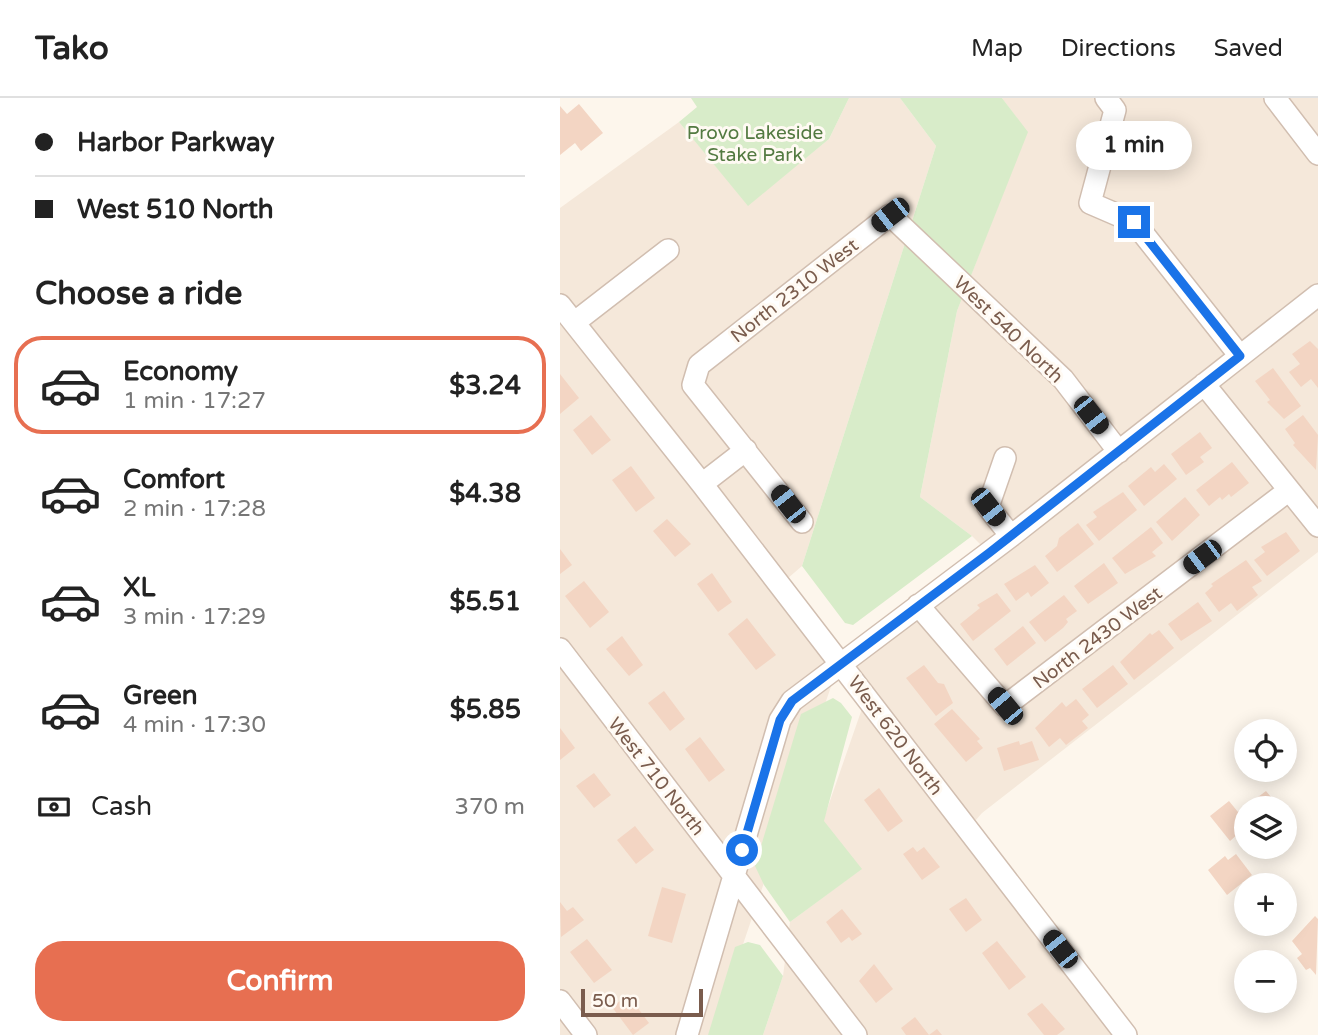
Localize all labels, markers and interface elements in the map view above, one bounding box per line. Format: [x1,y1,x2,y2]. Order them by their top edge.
text: Tako [35,29,109,68]
text: Map [971,34,1023,63]
text: Directions [1061,34,1176,63]
text: Saved [1214,34,1283,63]
callout: 1 min [1076,121,1192,170]
park label: Provo Lakeside Stake Park [687,122,823,166]
text: Harbor Parkway [77,127,274,158]
text: 1 min [1103,131,1165,159]
text: West 510 North [77,194,274,225]
car [867,194,914,236]
route end [1118,206,1150,238]
street label: North 2310 West [727,234,863,347]
street label: West 540 North [949,272,1068,388]
text: Choose a ride [35,275,242,313]
icon: car [39,354,102,417]
text: Economy [123,356,238,387]
text: $3.24 [449,370,521,401]
text: 1 min · 17:27 [123,387,266,415]
car [1070,392,1113,438]
icon: car [39,462,102,525]
text: Comfort [123,464,225,495]
text: $4.38 [449,478,521,509]
car [767,481,810,527]
car [967,484,1010,530]
text: 2 min · 17:28 [123,495,266,523]
car [1179,536,1226,578]
icon: car [39,570,102,633]
text: XL [123,572,155,603]
street label: North 2430 West [1029,582,1166,693]
text: $5.51 [449,586,521,617]
text: 3 min · 17:29 [123,603,266,631]
street label: West 620 North [843,672,947,800]
icon: car [39,678,102,741]
text: Green [123,680,198,711]
car [984,683,1027,729]
text: $5.85 [450,694,521,725]
text: 4 min · 17:30 [123,711,266,739]
street label: West 710 North [603,713,709,840]
map controls [1234,719,1297,1013]
button: locate [1234,719,1297,782]
icon: cash [35,788,73,826]
text: Cash [91,791,152,822]
text: 370 m [455,793,525,821]
button: layers [1234,796,1297,859]
route start [726,834,758,866]
button: + [1234,873,1297,936]
car [1039,926,1082,972]
button: Confirm [35,941,525,1021]
button: − [1234,950,1297,1013]
scale bar [581,986,704,1018]
text: 50 m [592,990,638,1012]

